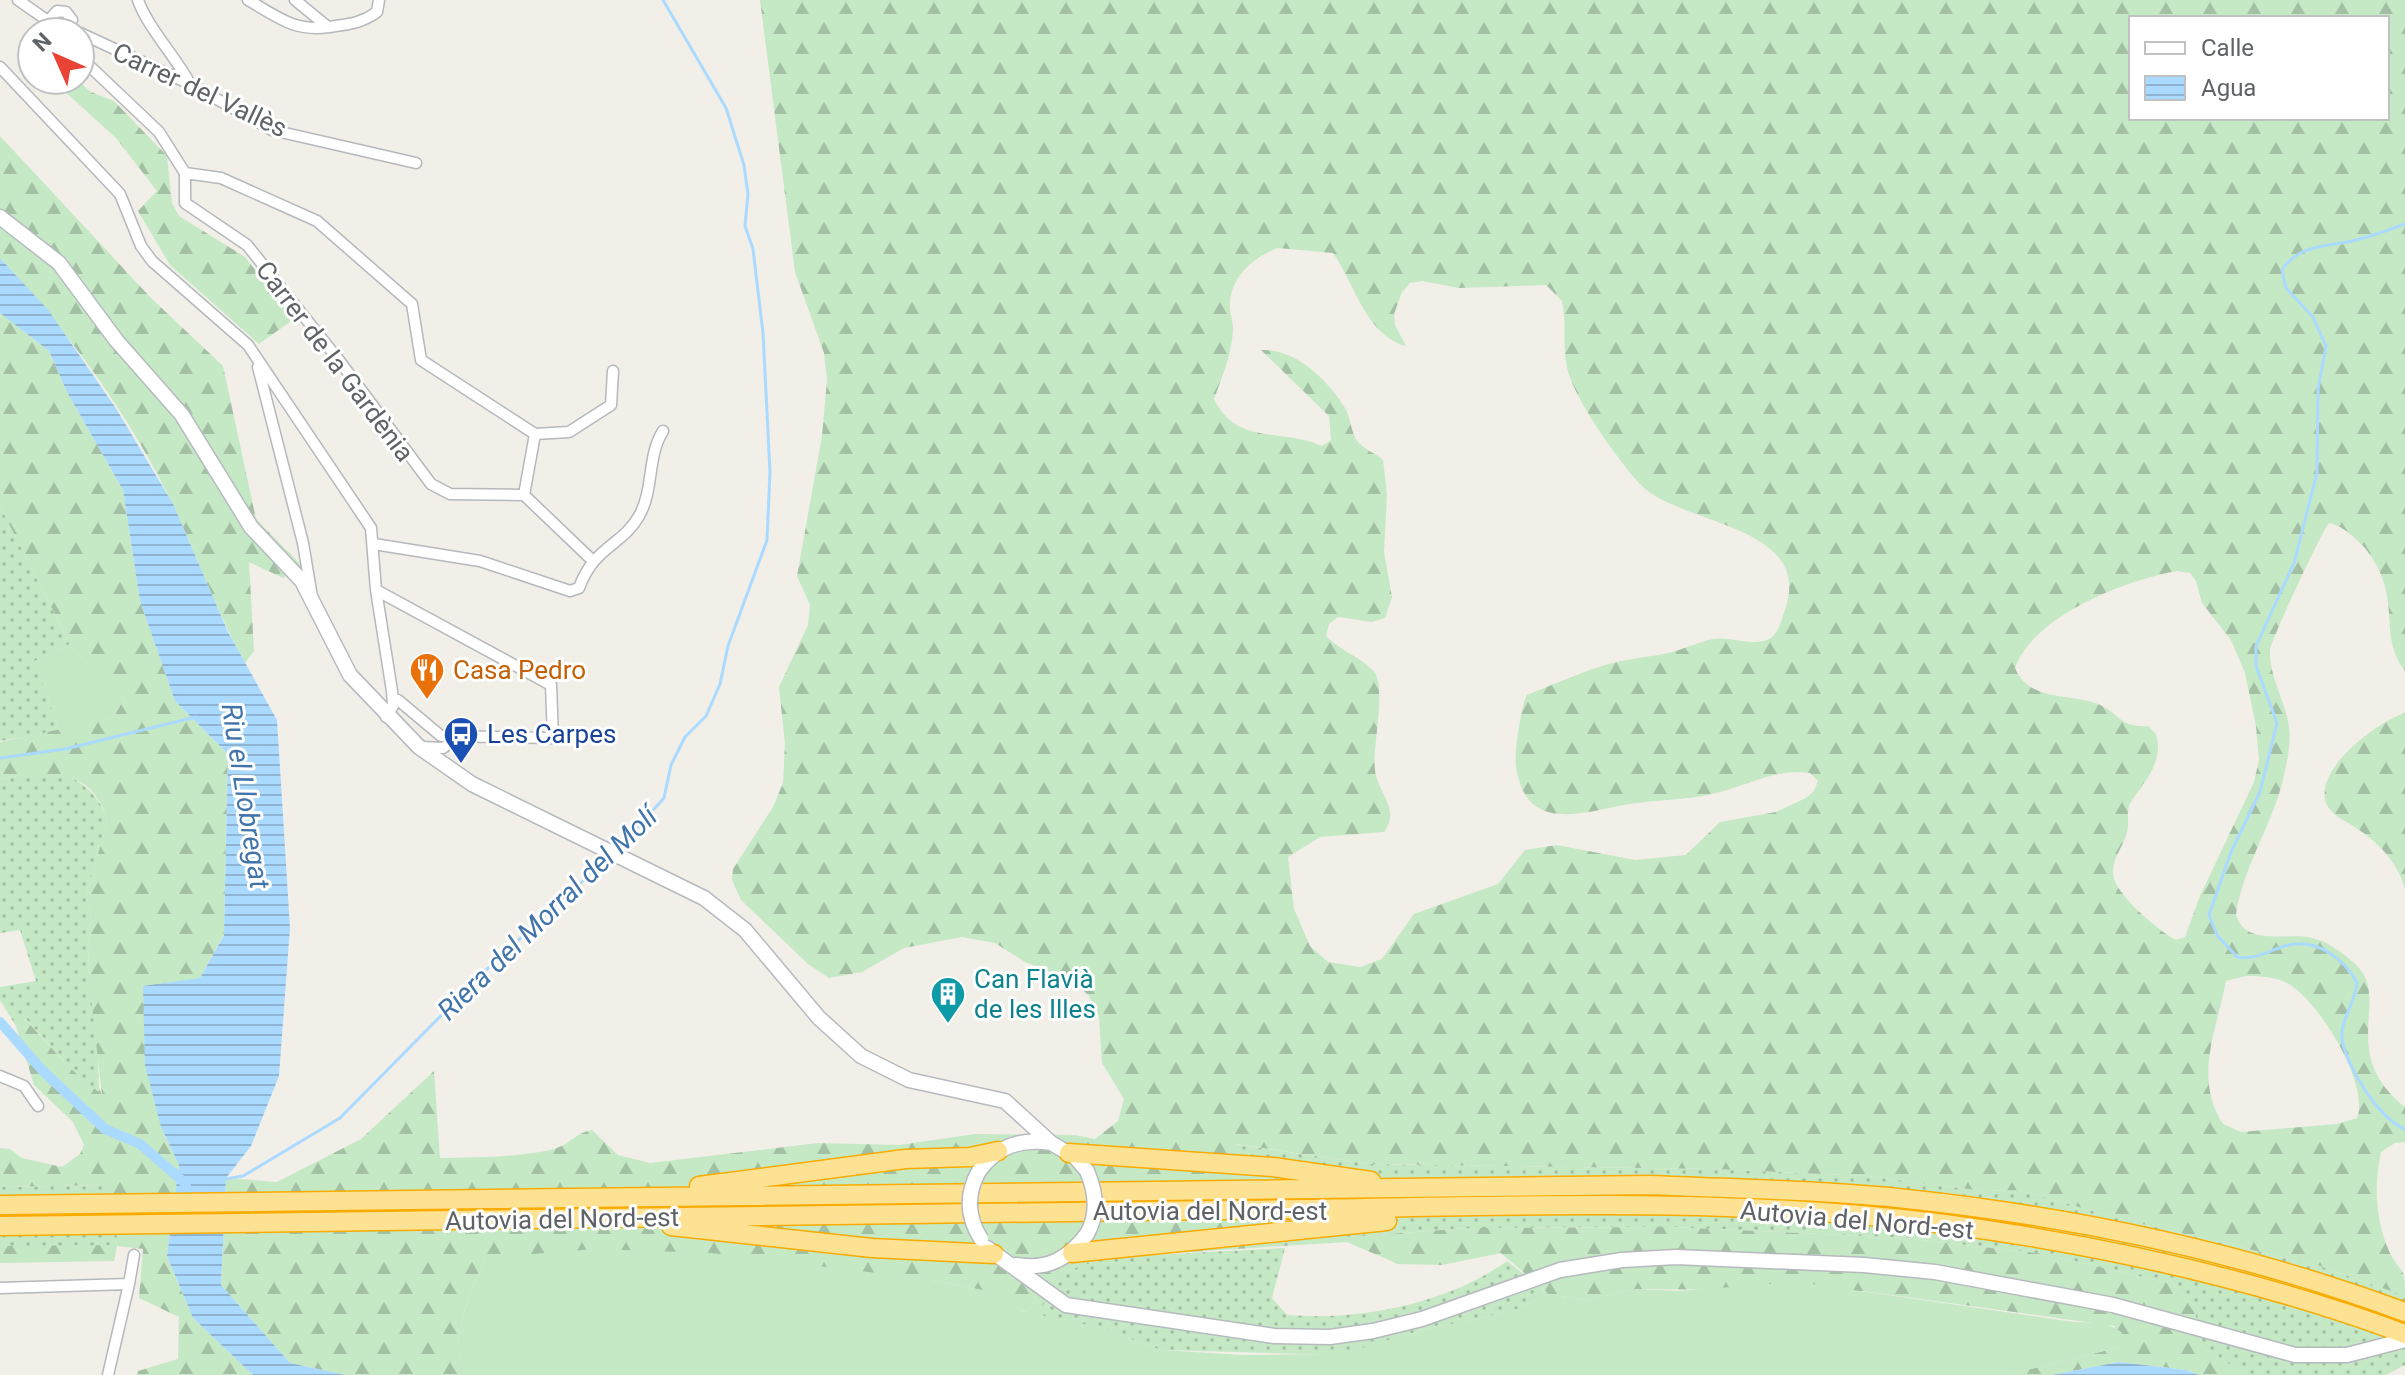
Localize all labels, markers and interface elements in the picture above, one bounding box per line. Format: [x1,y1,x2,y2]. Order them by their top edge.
north arrow [16,16,96,96]
legend [2129,16,2389,120]
text: N [28,28,57,57]
text: Calle [2201,34,2254,62]
street label: Carrer del Vallès [108,37,292,143]
text: Agua [2201,74,2256,102]
street label: Carrer de la Gardènia [250,255,420,467]
restaurant icon: Casa Pedro [408,651,446,701]
place label: Casa Pedro [453,655,586,685]
water label: Riu el Llobregat [215,701,277,892]
bus stop icon: Les Carpes [442,715,480,765]
place label: Les Carpes [487,719,616,749]
water label: Riera del Morral del Molí [431,798,666,1027]
place label: Can Flavià de les Illes [974,964,1096,1024]
building icon: Can Flavià de les Illes [929,975,967,1025]
street label: Autovia del Nord-est [1739,1195,1975,1245]
street label: Autovia del Nord-est [1093,1196,1327,1226]
street label: Autovia del Nord-est [445,1202,679,1236]

